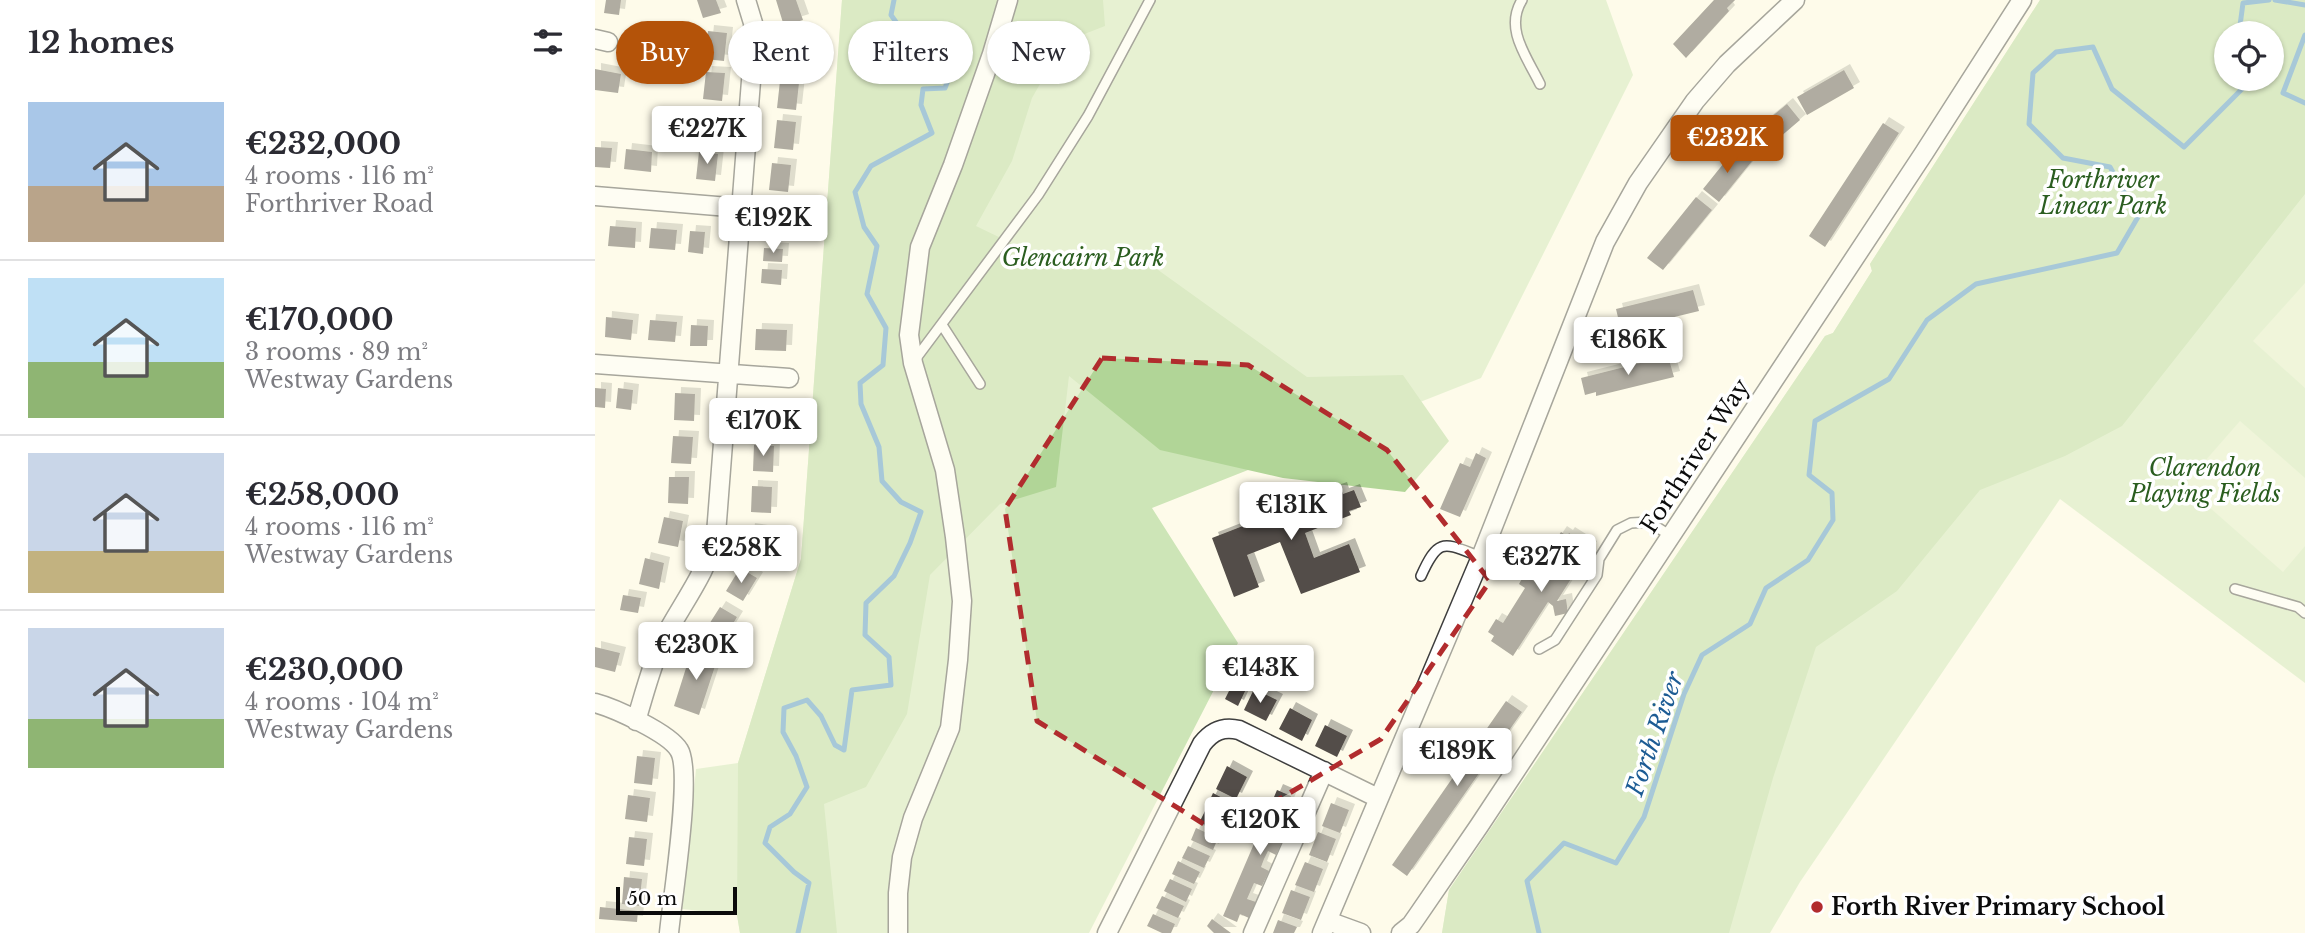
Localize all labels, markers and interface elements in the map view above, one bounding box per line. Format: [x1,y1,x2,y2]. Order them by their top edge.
chip: Buy [616,21,714,84]
chip: Rent [728,21,834,84]
chip: Filters [848,21,973,84]
chip: New [987,21,1090,84]
map controls [2214,21,2284,91]
button: locate [2214,21,2284,91]
icon: filters [529,23,567,61]
text: 12 homes [28,24,175,61]
pin: €227K [658,106,756,166]
text: €227K [668,115,746,143]
pin: €232K [1678,116,1776,175]
text: €232K [1686,124,1768,152]
text: €232,000 [245,125,401,162]
icon: home [84,130,168,214]
text: 4 rooms · 116 m² [245,162,434,190]
park label: Forthriver Linear Park [2038,166,2167,220]
text: Forthriver Road [245,190,434,218]
pin: €192K [724,196,822,255]
text: €192K [735,204,811,232]
park label: Glencairn Park [1002,244,1164,272]
text: €170,000 [245,301,394,338]
icon: home [84,306,168,390]
pin: €186K [1579,318,1677,377]
text: €186K [1590,326,1666,354]
text: 3 rooms · 89 m² [245,338,428,366]
text: Westway Gardens [245,366,453,394]
street label: Forthriver Way [1635,373,1755,538]
pin: €170K [714,398,812,458]
text: €170K [725,407,801,435]
park label: Clarendon Playing Fields [2128,454,2281,508]
text: €258,000 [245,476,400,513]
icon: home [84,481,168,565]
pin: €131K [1242,482,1340,542]
text: €131K [1255,491,1327,519]
text: 4 rooms · 116 m² [245,513,434,541]
pin: €258K [692,526,790,585]
text: €258K [701,534,781,562]
pin: €327K [1492,534,1590,594]
text: Westway Gardens [245,541,453,569]
text: €327K [1502,543,1580,571]
pin: €230K [647,622,745,682]
text: €230K [654,631,738,659]
pin: €143K [1211,646,1309,705]
text: €230,000 [245,651,404,688]
text: €143K [1222,654,1298,682]
icon: home [84,656,168,740]
water label: Forth River [1619,667,1690,801]
text: 4 rooms · 104 m² [245,688,439,716]
text: Westway Gardens [245,716,453,744]
pin: €189K [1408,728,1506,788]
text: €189K [1419,737,1495,765]
pin: €120K [1211,798,1309,857]
text: €120K [1221,806,1299,834]
scale bar [616,884,737,916]
text: 50 m [627,887,677,910]
place label: Forth River Primary School [1831,893,2165,921]
marker: Forth River Primary School [1809,899,1825,915]

